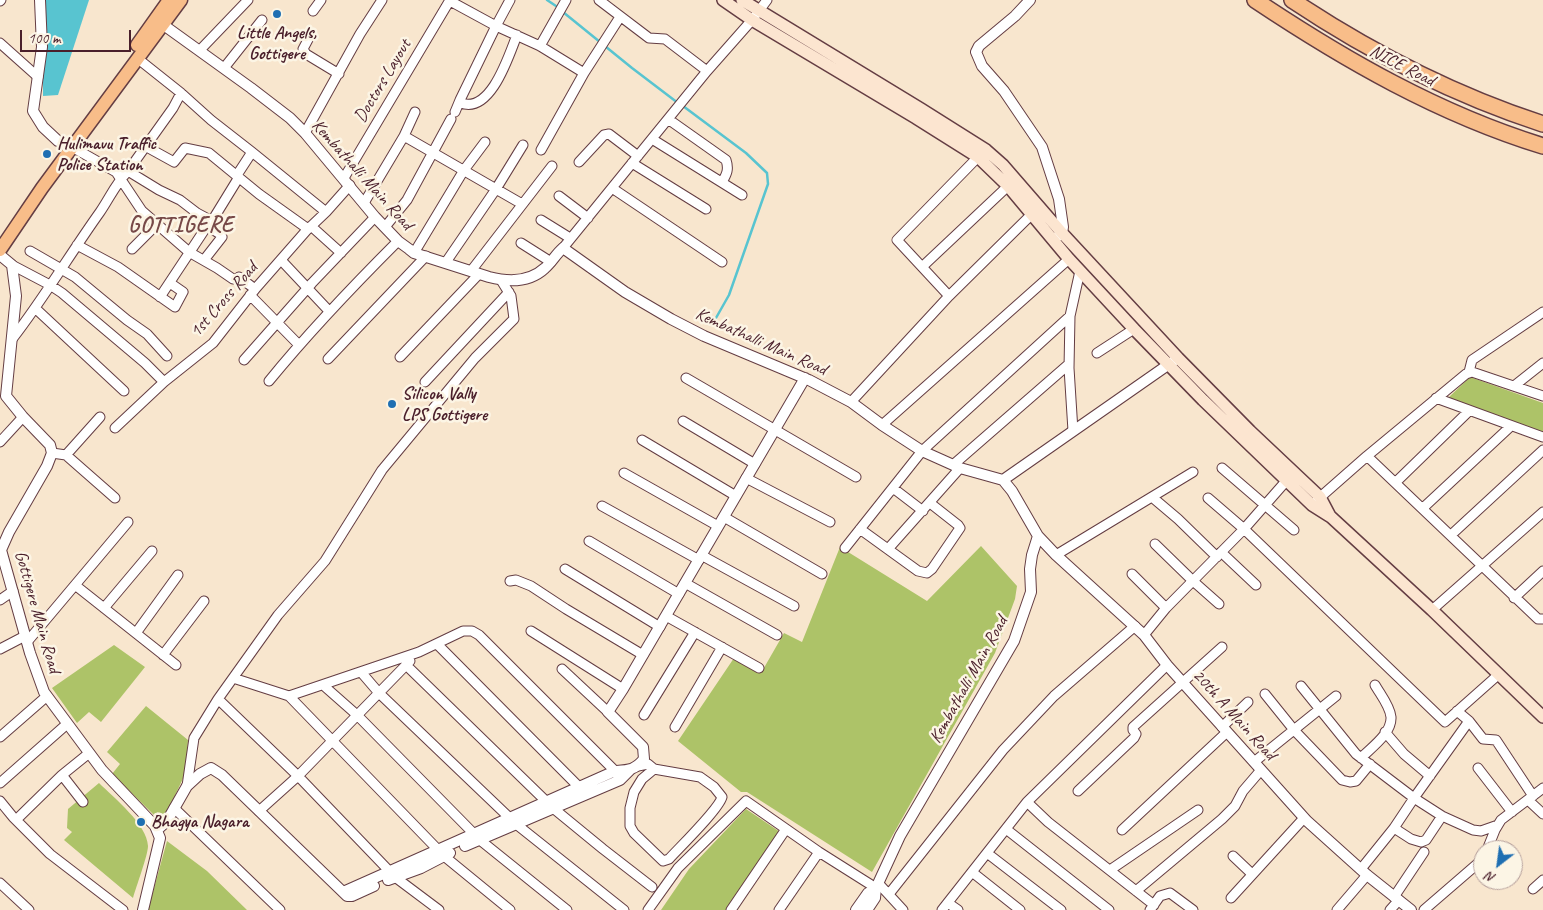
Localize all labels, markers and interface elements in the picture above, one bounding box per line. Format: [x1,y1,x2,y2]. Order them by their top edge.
marker: Little Angels, Gottigere [271,8,283,20]
scale bar [22,20,134,52]
place label: Little Angels, Gottigere [237,22,317,64]
text: 100 m [28,29,60,48]
street label: Doctors Layout [350,36,416,126]
street label: NICE Road [1366,40,1438,92]
street label: Kembathalli Main Road [307,115,417,235]
place label: Hulimavu Traffic Police Station [57,133,156,176]
marker: Hulimavu Traffic Police Station [41,148,53,160]
district label: GOTTIGERE [128,213,234,239]
street label: 1st Cross Road [185,258,263,342]
street label: Kembathalli Main Road [692,303,830,381]
place label: Silicon Vally LPS Gottigere [402,383,487,426]
marker: Silicon Vally LPS Gottigere [386,398,398,410]
street label: Gottigere Main Road [9,548,65,676]
street label: Kembathalli Main Road [925,613,1013,747]
street label: 20th A Main Road [1188,665,1280,765]
place label: Bhagya Nagara [151,811,249,833]
marker: Bhagya Nagara [135,816,147,828]
north arrow [1473,840,1523,890]
text: N [1483,868,1499,887]

